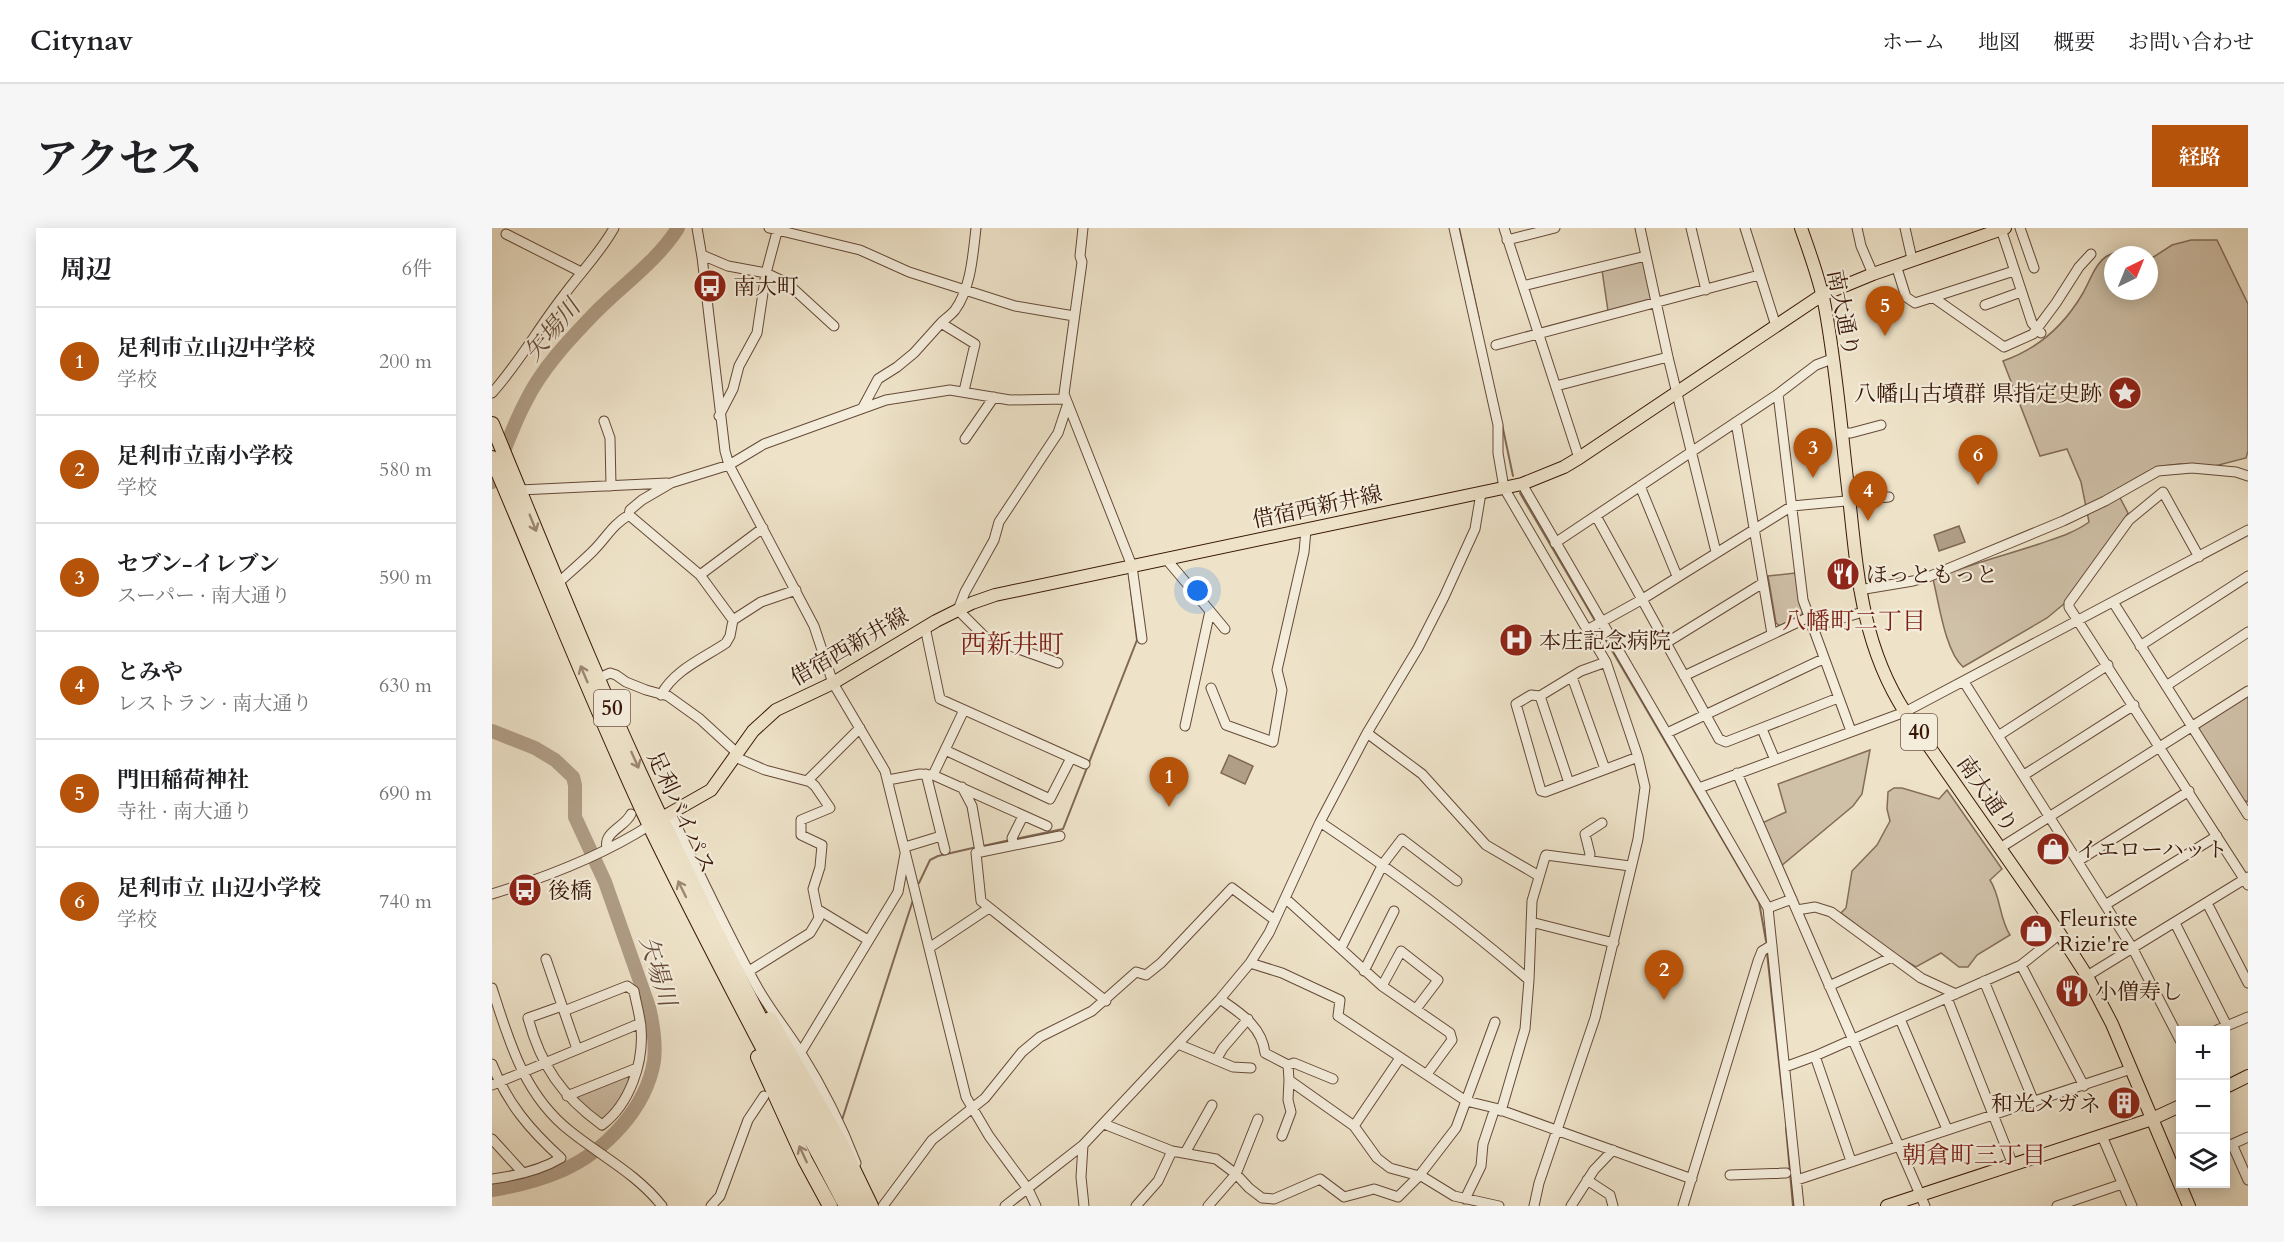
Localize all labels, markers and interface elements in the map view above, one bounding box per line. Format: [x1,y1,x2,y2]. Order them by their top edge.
text: Citynav [30,22,133,60]
text: ホーム [1882,28,1945,57]
text: 地図 [1978,28,2020,57]
text: 概要 [2053,28,2095,57]
text: お問い合わせ [2128,28,2254,57]
button: 経路 [2152,125,2248,187]
text: アクセス [36,131,203,188]
north arrow [2104,246,2158,300]
text: 周辺 [60,252,112,287]
text: 6件 [402,255,432,282]
street label: 南大通り [1820,267,1866,359]
bus stop icon: 南大町 [692,268,728,304]
place label: 南大町 [733,272,799,302]
pin: 5 [1866,286,1904,336]
water label: 矢場川 [517,290,590,369]
text: 足利市立山辺中学校 [117,333,315,363]
text: 1 [74,348,85,375]
text: 200 m [379,348,432,375]
text: 学校 [117,366,157,393]
place icon: 八幡山古墳群 県指定史跡 [2107,375,2143,411]
place label: 八幡山古墳群 県指定史跡 [1854,379,2102,409]
pin: 3 [1794,428,1832,478]
pin: 6 [1958,436,1998,485]
text: 足利市立南小学校 [117,441,293,471]
text: 2 [74,456,85,483]
text: 580 m [379,456,432,483]
pin: 4 [1848,472,1888,521]
text: 学校 [117,474,157,501]
street label: 借宿西新井線 [1250,479,1385,535]
one-way arrow [528,513,539,532]
text: セブン-イレブン [117,549,280,579]
restaurant icon: ほっともっと [1825,556,1861,592]
place label: ほっともっと [1866,560,1998,590]
text: 3 [74,564,85,591]
text: 590 m [379,564,432,591]
your location [1183,576,1212,605]
text: スーパー · 南大通り [117,582,291,609]
street label: 借宿西新井線 [785,601,914,693]
district label: 八幡町二丁目 [1782,605,1926,638]
hospital icon: 本庄記念病院 [1498,622,1534,658]
place label: 本庄記念病院 [1539,626,1671,656]
district label: 西新井町 [960,627,1064,662]
text: とみや [117,657,183,687]
one-way arrow [578,665,589,683]
text: 4 [74,672,85,699]
text: 630 m [379,672,432,699]
text: レストラン · 南大通り [117,690,312,717]
road number: 50 [594,690,630,726]
road number: 40 [1901,714,1937,750]
street label: 足利バイパス [640,746,722,878]
one-way arrow [630,750,641,769]
street label: 南大通り [1950,750,2025,839]
pin: 1 [1150,758,1188,807]
text: 門田稲荷神社 [117,765,249,795]
text: 5 [74,780,85,807]
text: 690 m [379,780,432,807]
text: 寺社 · 南大通り [117,798,253,825]
shop icon: イエローハット [2035,831,2071,867]
place label: イエローハット [2076,835,2228,865]
bus stop icon: 後橋 [507,872,543,908]
text: 足利市立 山辺小学校 [117,873,321,903]
place label: 後橋 [548,876,592,906]
one-way arrow [675,881,687,899]
text: 6 [74,888,85,915]
text: 740 m [379,888,432,915]
place label: Fleuriste Rizie're [2059,904,2138,959]
text: 学校 [117,906,157,933]
shop icon: Fleuriste Rizie're [2018,913,2054,949]
water label: 矢場川 [631,932,685,1013]
pin: 2 [1644,950,1684,1000]
restaurant icon: 小僧寿し [2054,973,2090,1009]
place label: 小僧寿し [2095,977,2183,1007]
map controls [2176,1026,2230,1188]
button: + [2176,1026,2230,1080]
button: − [2176,1080,2230,1134]
building icon: 和光メガネ [2106,1085,2142,1121]
place label: 和光メガネ [1991,1089,2101,1119]
button: layers [2176,1134,2230,1188]
district label: 朝倉町三丁目 [1902,1139,2046,1172]
one-way arrow [796,1146,808,1164]

